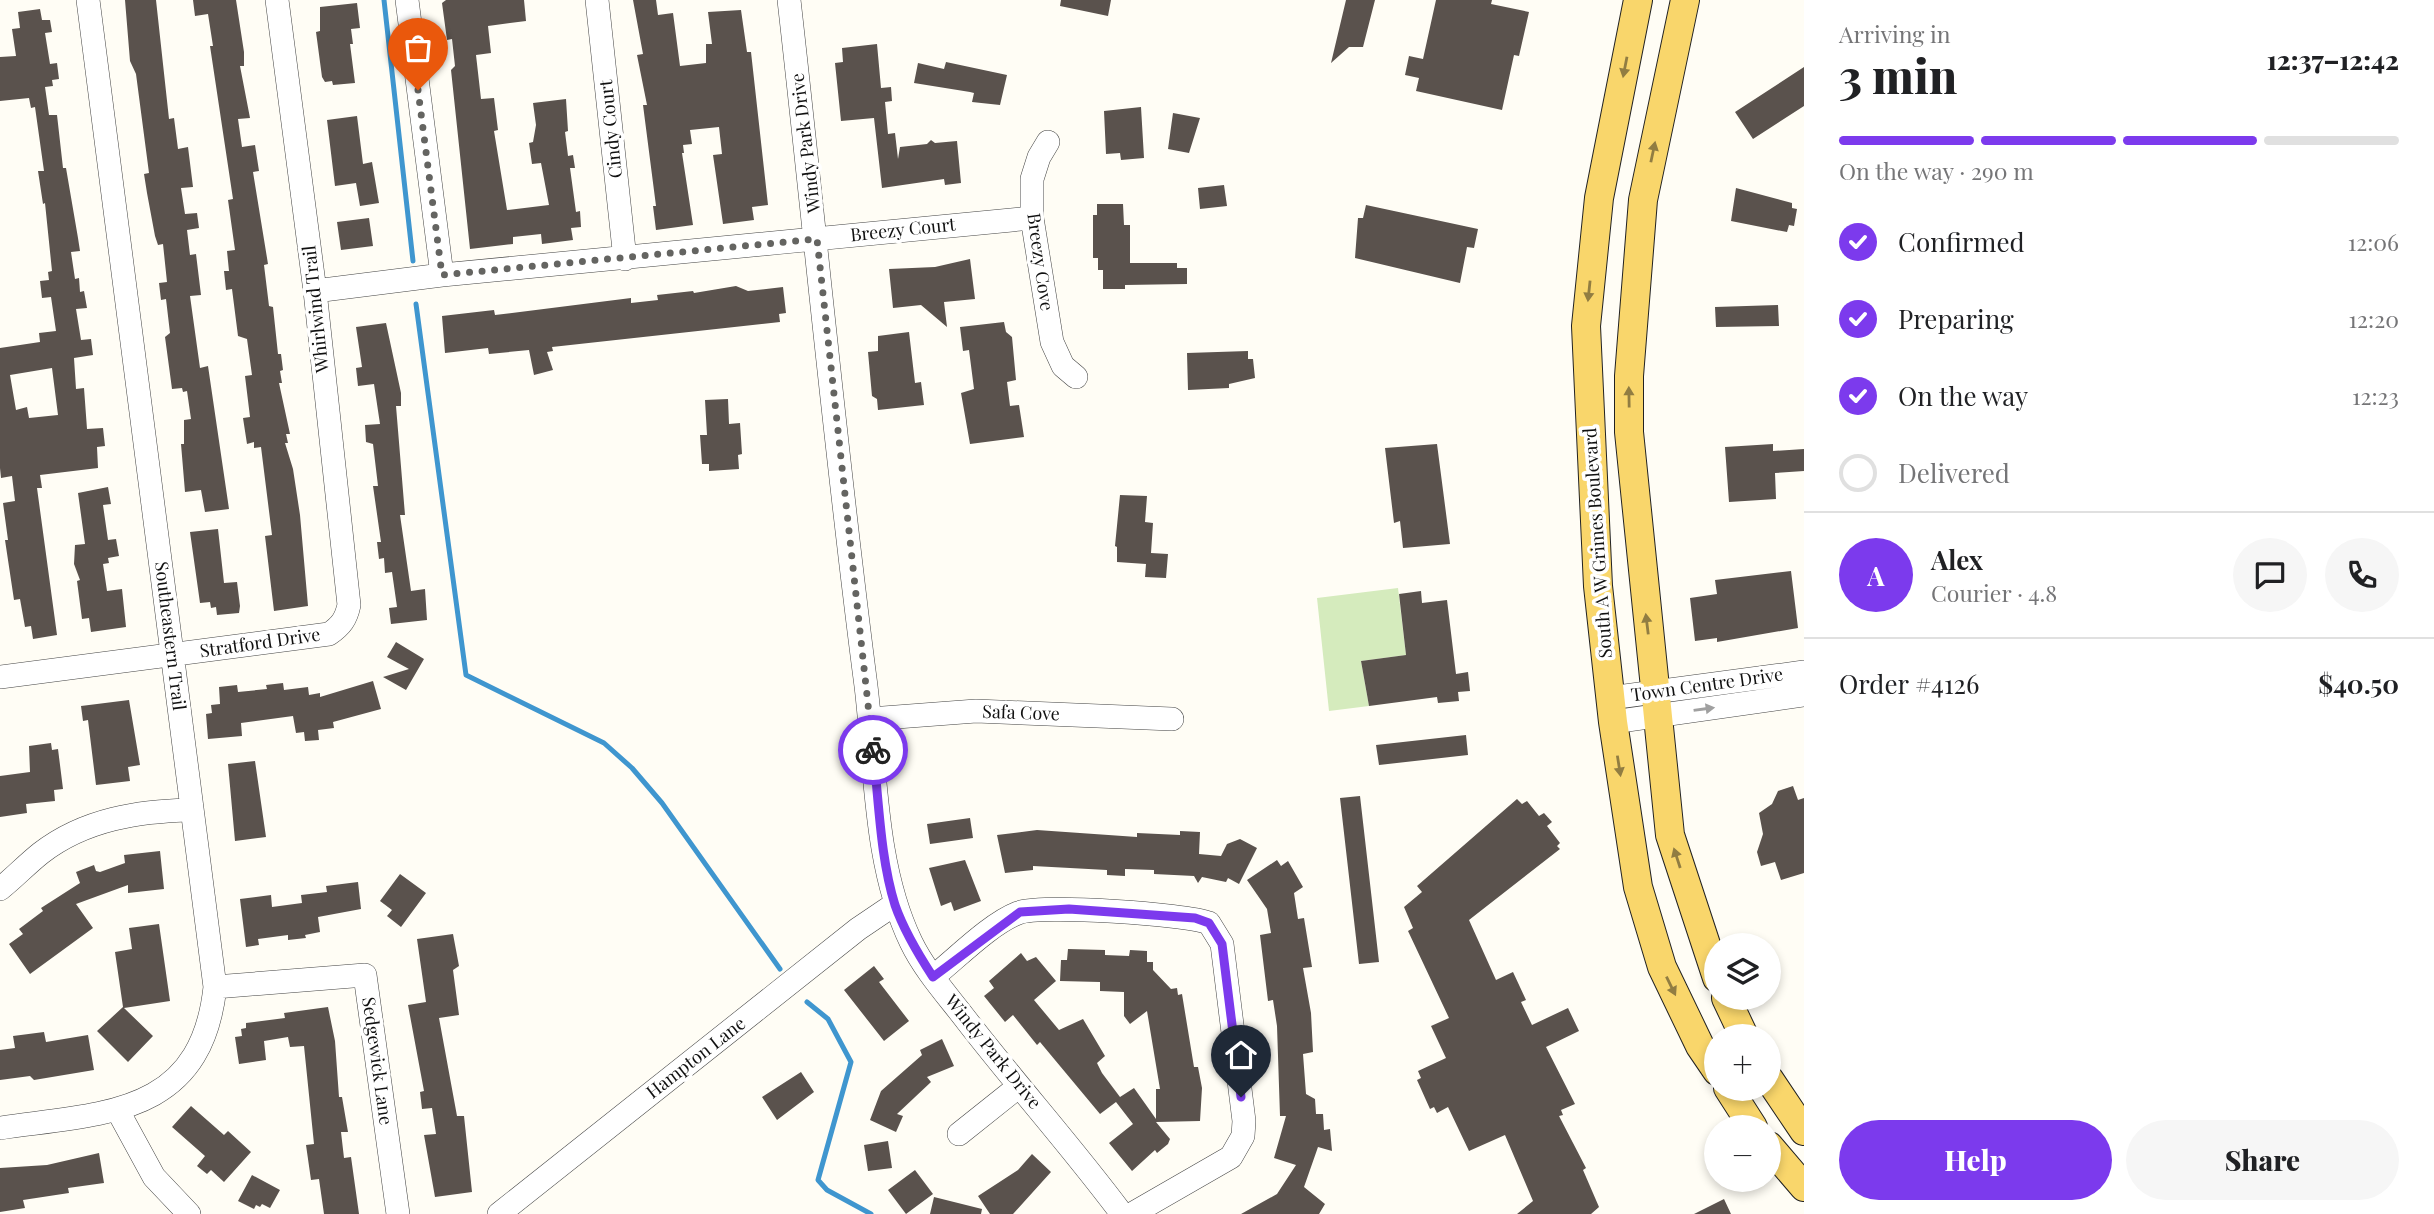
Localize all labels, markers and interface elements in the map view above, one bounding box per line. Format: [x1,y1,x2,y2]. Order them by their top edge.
pin [388,18,448,90]
text: Arriving in [1839,18,1951,49]
icon: bag [399,29,437,67]
text: 12:37–12:42 [2267,42,2399,77]
text: 3 min [1839,44,1957,106]
one-way arrow [1619,56,1630,78]
street label: Windy Park Drive [785,72,826,215]
street label: Cindy Court [593,78,627,180]
one-way arrow [1647,141,1658,163]
text: On the way · 290 m [1839,155,2034,186]
street label: Breezy Court [849,211,957,246]
street label: Breezy Cove [1022,211,1060,312]
icon: check [1839,223,1877,261]
text: Confirmed [1898,224,2025,259]
text: 12:06 [2348,226,2399,257]
street label: Whirlwind Trail [296,244,334,375]
one-way arrow [1584,281,1595,303]
icon: check [1839,300,1877,338]
text: Preparing [1898,301,2014,336]
text: 12:20 [2349,303,2399,334]
icon: check [1839,377,1877,415]
text: On the way [1898,378,2028,413]
text: 12:23 [2352,380,2399,411]
one-way arrow [1623,386,1635,408]
street label: South A W Grimes Boulevard [1577,426,1617,659]
text: Delivered [1898,455,2010,490]
button: chat [2233,538,2307,612]
button: phone [2325,538,2399,612]
text: Alex [1931,542,1983,577]
text: A [1867,558,1885,593]
street label: Southeastern Trail [150,560,192,712]
text: Courier · 4.8 [1931,577,2057,608]
one-way arrow [1642,613,1653,635]
street label: Stratford Drive [198,622,322,662]
street label: Town Centre Drive [1629,661,1784,707]
text: Order #4126 [1839,666,1979,701]
text: $40.50 [2318,666,2399,701]
street label: Safa Cove [982,699,1060,725]
one-way arrow [1694,703,1716,714]
courier [838,715,908,785]
icon: bike [854,731,892,769]
one-way arrow [1614,755,1625,777]
one-way arrow [1672,847,1682,868]
map controls [1704,933,1781,1192]
button: layers [1704,933,1781,1010]
one-way arrow [1666,976,1677,996]
street label: Windy Park Drive [940,988,1047,1114]
street label: Sedgewick Lane [357,995,399,1126]
street label: Hampton Lane [641,1011,750,1104]
button: + [1704,1024,1781,1101]
pin [1211,1025,1271,1097]
icon: home [1222,1036,1260,1074]
button: − [1704,1115,1781,1192]
button: Help [1839,1120,2112,1200]
button: Share [2126,1120,2399,1200]

